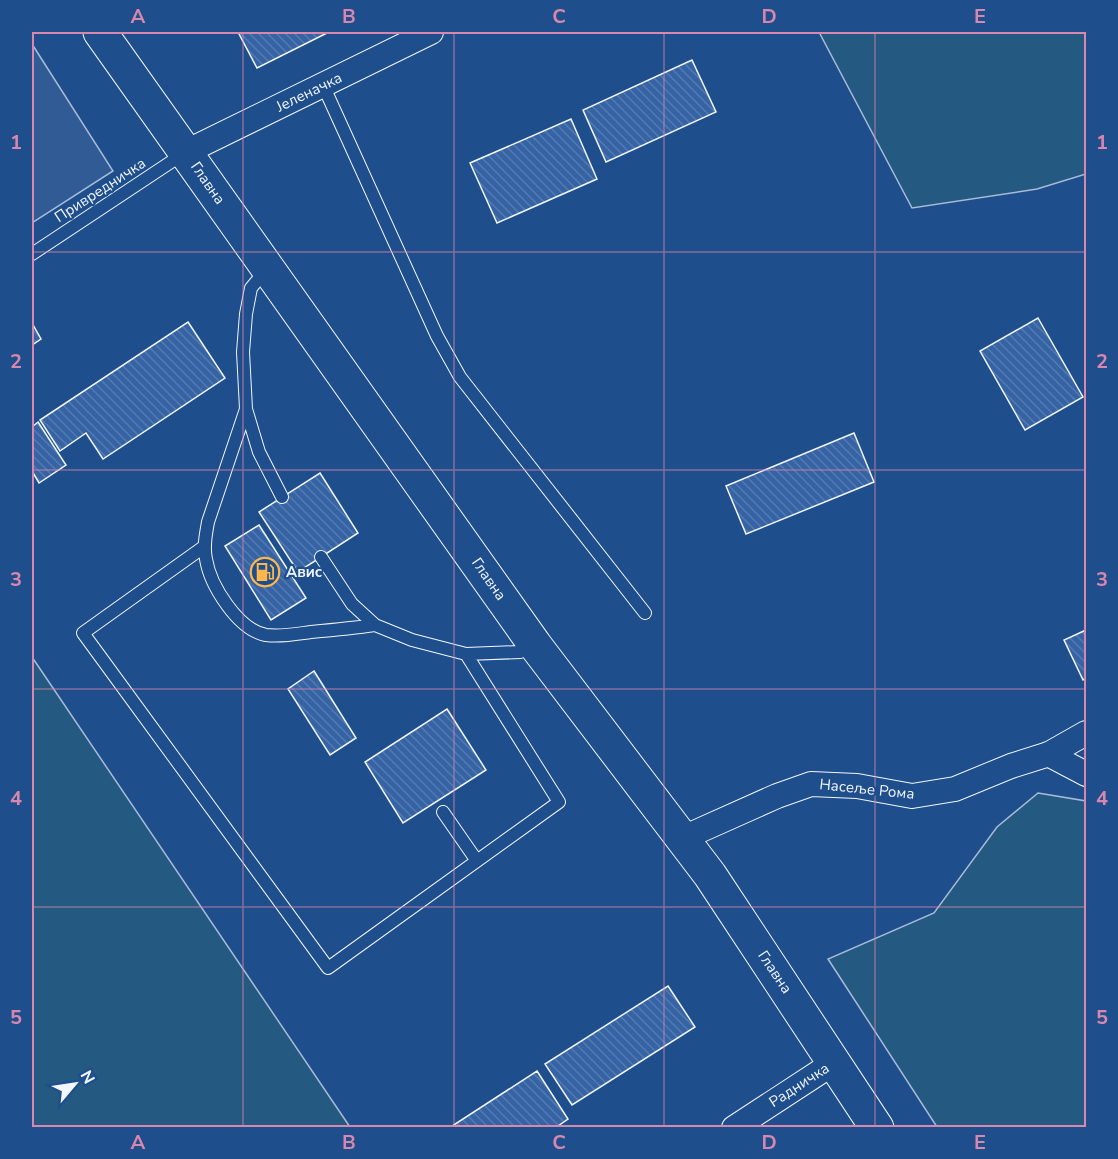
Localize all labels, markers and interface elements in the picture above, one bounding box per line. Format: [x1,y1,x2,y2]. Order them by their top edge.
text: A [131,3,146,30]
text: B [342,3,356,30]
text: C [552,3,566,30]
text: D [761,3,777,30]
text: E [974,3,986,30]
street label: Јеленачка [272,67,345,117]
text: 1 [10,129,22,156]
text: 1 [1096,129,1108,156]
street label: Привредничка [51,153,149,227]
street label: Главна [186,158,230,208]
text: 2 [10,348,22,375]
text: 2 [1096,348,1108,375]
street label: Главна [467,554,511,604]
fuel station icon: Авис [249,556,281,588]
place label: Авис [286,562,322,582]
text: 3 [10,566,22,593]
text: 3 [1096,566,1108,593]
street label: Насеље Рома [818,774,916,804]
text: 4 [10,785,22,812]
text: 4 [1096,785,1108,812]
street label: Главна [753,947,797,997]
text: 5 [10,1004,22,1031]
text: 5 [1096,1004,1108,1031]
north arrow [45,1054,105,1114]
street label: Радничка [765,1058,833,1112]
text: N [75,1067,100,1088]
text: A [131,1129,146,1156]
text: B [342,1129,356,1156]
text: C [552,1129,566,1156]
text: D [761,1129,777,1156]
text: E [974,1129,986,1156]

